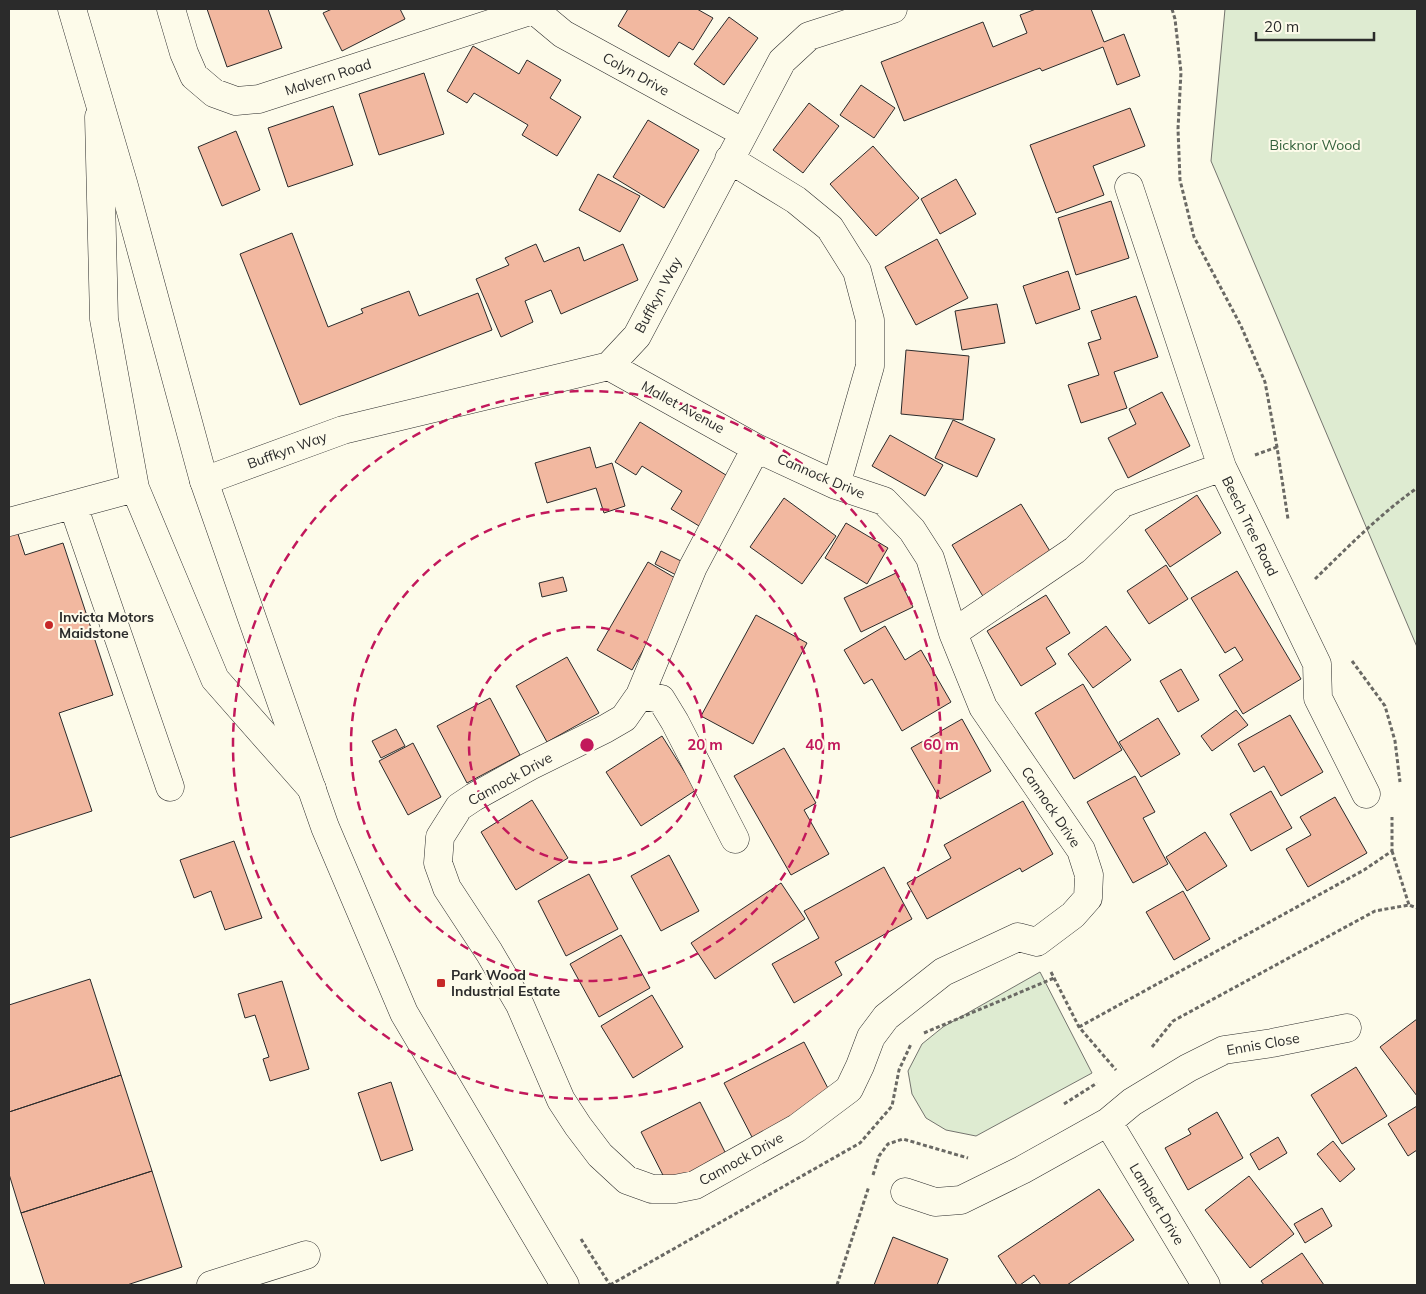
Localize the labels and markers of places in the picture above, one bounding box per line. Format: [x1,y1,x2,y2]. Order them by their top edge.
place label: Invicta Motors Maidstone [59,608,154,642]
marker: Invicta Motors Maidstone [43,619,55,631]
centre of rings [578,736,596,754]
place label: Park Wood Industrial Estate [451,966,560,1000]
marker: Park Wood Industrial Estate [435,977,447,989]

